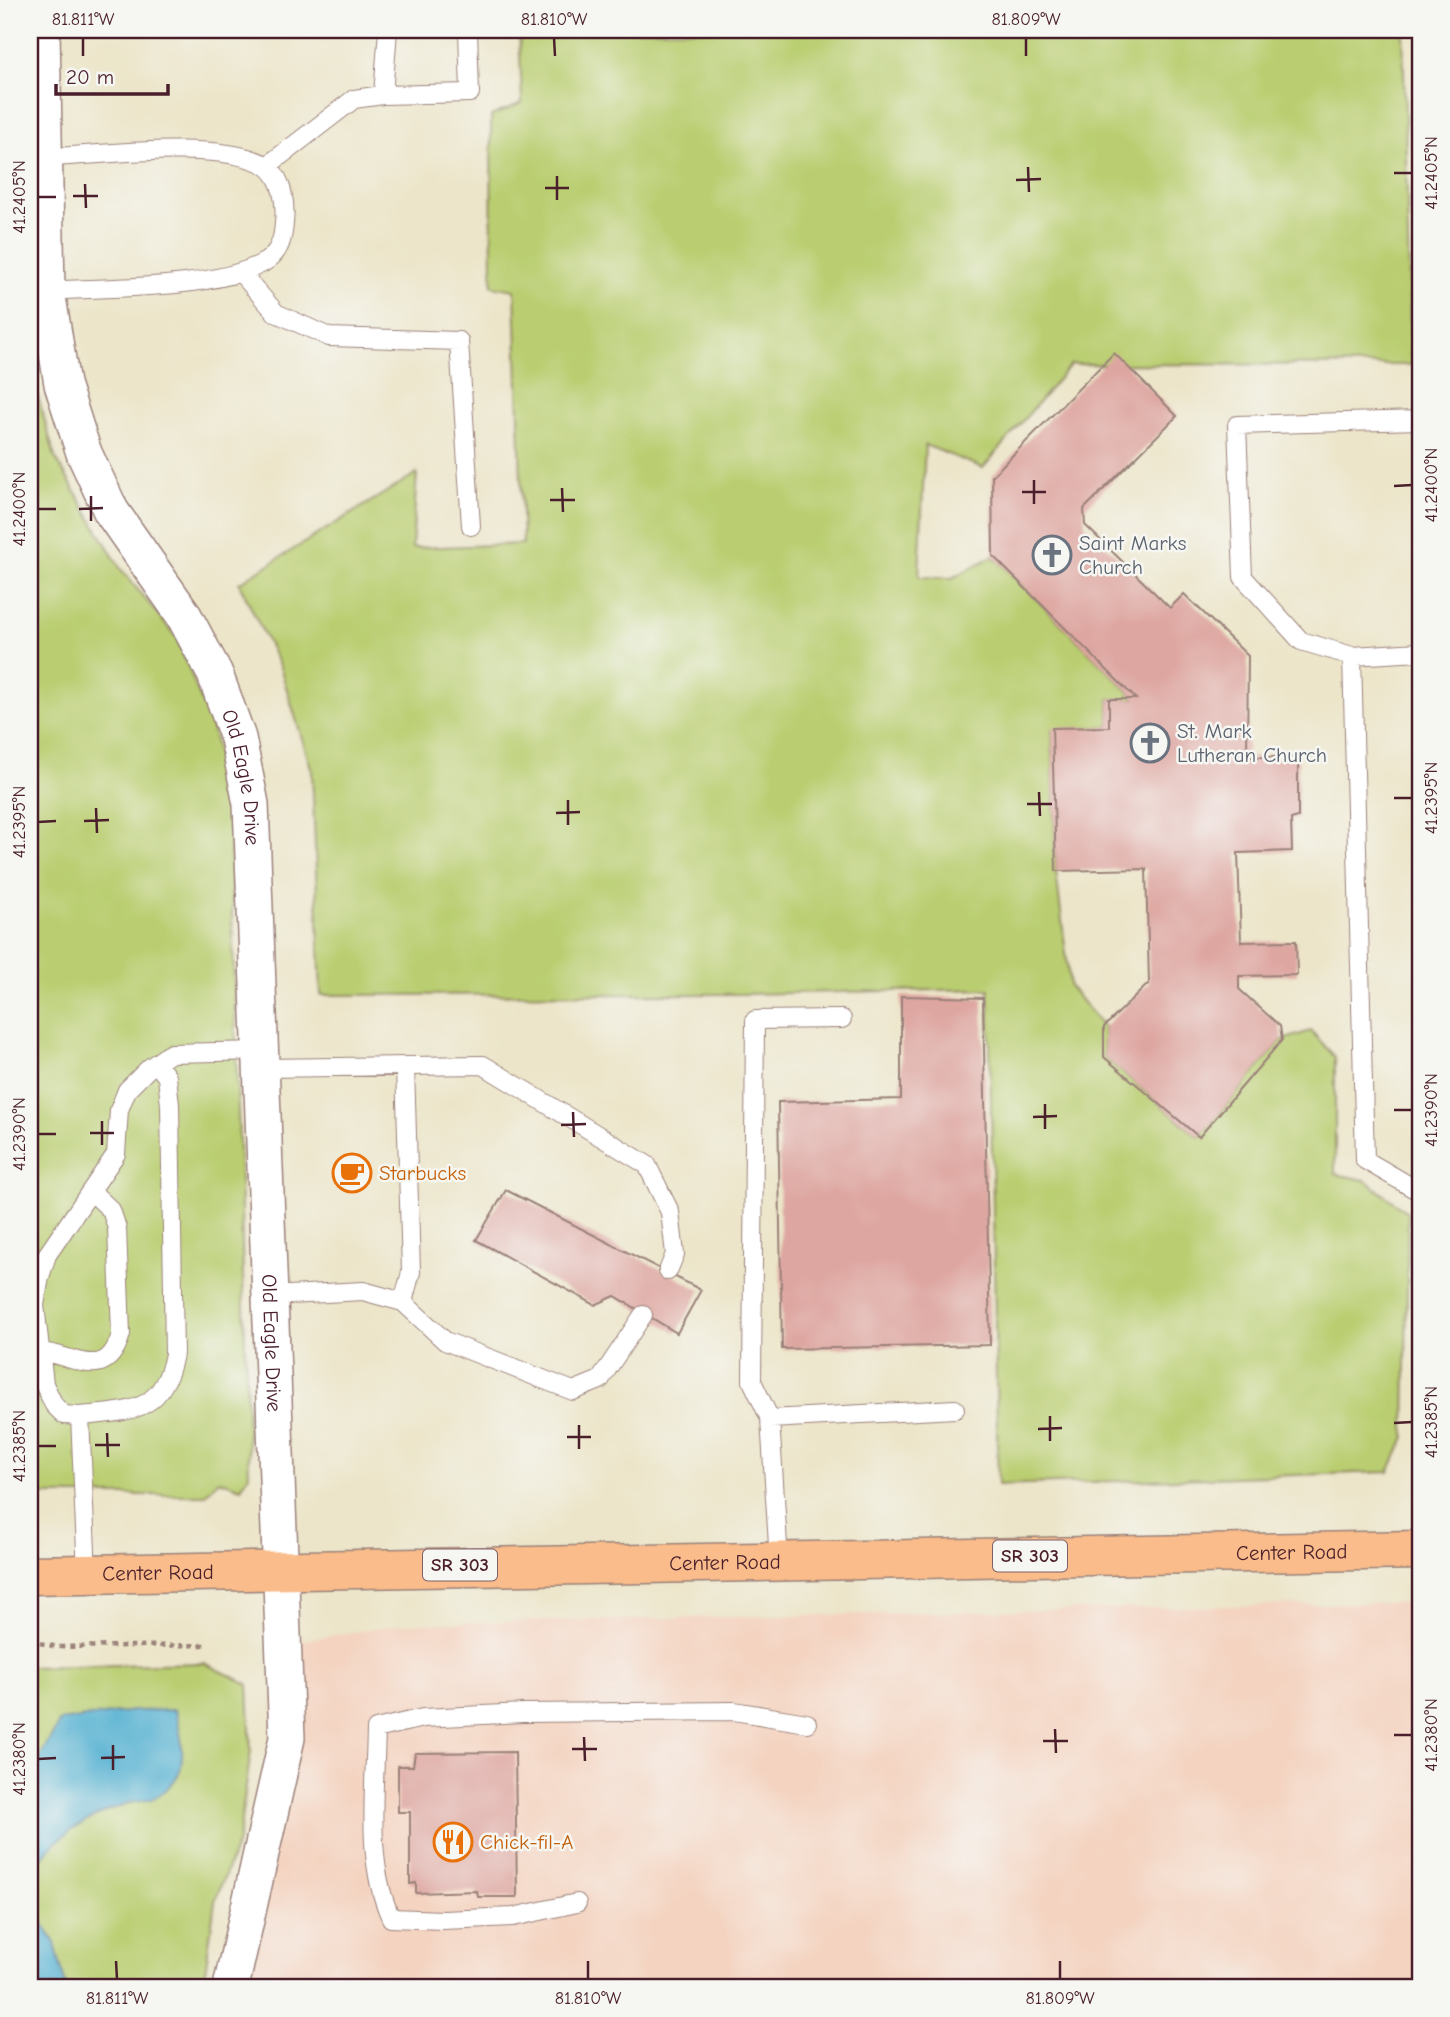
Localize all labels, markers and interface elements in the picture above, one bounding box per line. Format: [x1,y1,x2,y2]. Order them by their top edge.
text: 81.811°W [52,9,115,30]
text: 81.810°W [521,9,588,30]
text: 81.809°W [992,9,1061,30]
scale bar [56,52,168,96]
text: 20 m [66,65,114,89]
text: 41.2405°N [1421,136,1442,210]
text: 41.2405°N [9,160,30,234]
text: 41.2400°N [1421,448,1442,522]
text: 41.2400°N [9,472,30,546]
place label: Saint Marks Church [1079,531,1187,579]
church icon: Saint Marks Church [1031,534,1073,576]
street label: Old Eagle Drive [217,706,265,846]
place label: St. Mark Lutheran Church [1177,719,1327,767]
church icon: St. Mark Lutheran Church [1129,722,1171,764]
text: 41.2395°N [1421,762,1442,834]
text: 41.2395°N [9,786,30,858]
text: 41.2390°N [1421,1073,1442,1147]
text: 41.2390°N [9,1097,30,1171]
cafe icon: Starbucks [331,1152,373,1194]
place label: Starbucks [379,1161,466,1185]
street label: Old Eagle Drive [257,1273,286,1413]
text: 41.2385°N [1421,1386,1442,1458]
text: 41.2385°N [9,1410,30,1482]
street label: Center Road [1236,1539,1348,1565]
road number: SR 303 [993,1540,1067,1572]
street label: Center Road [669,1549,781,1576]
road number: SR 303 [423,1550,497,1581]
street label: Center Road [102,1560,214,1586]
text: 41.2380°N [1421,1698,1442,1772]
text: 41.2380°N [9,1722,30,1796]
restaurant icon: Chick-fil-A [432,1821,474,1863]
place label: Chick-fil-A [480,1830,574,1854]
text: 81.811°W [86,1988,149,2009]
text: 81.810°W [555,1988,622,2009]
text: 81.809°W [1026,1988,1095,2009]

